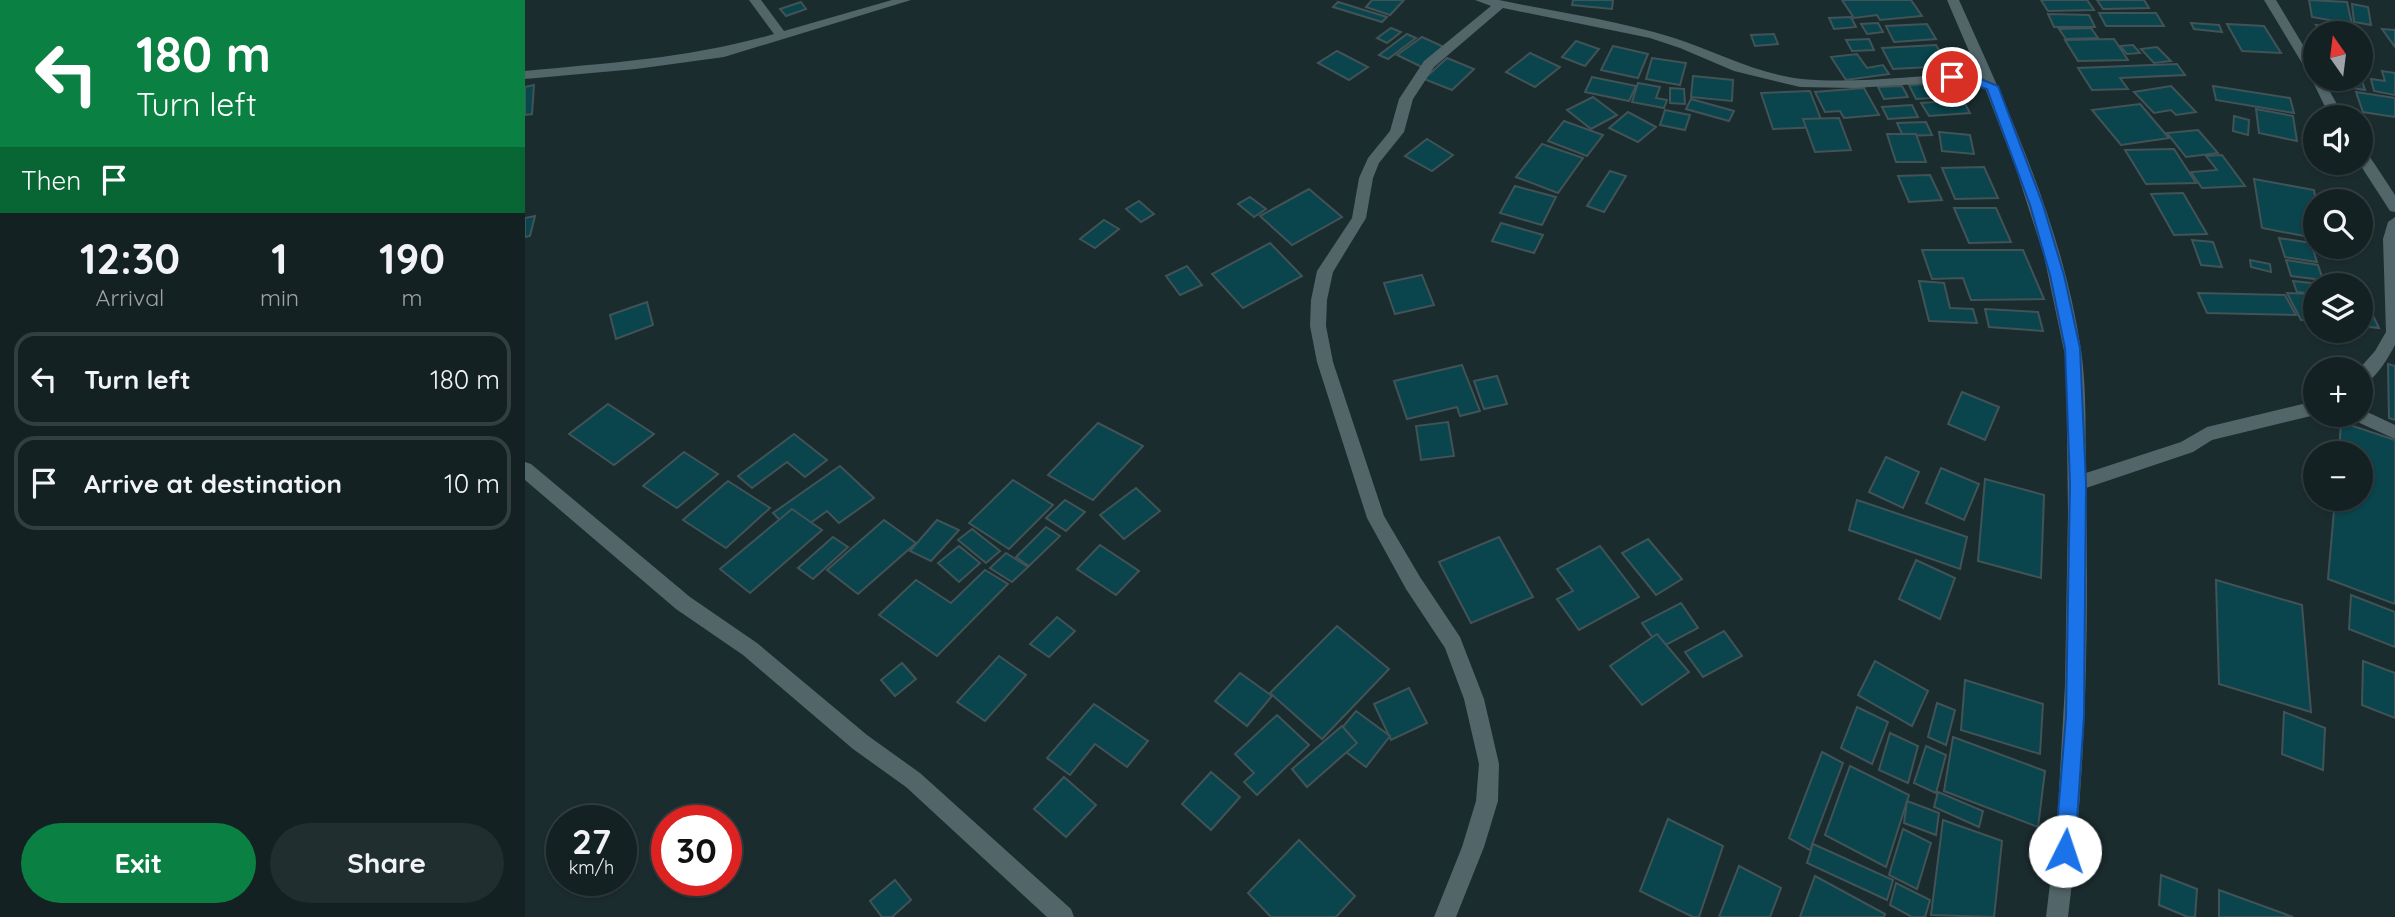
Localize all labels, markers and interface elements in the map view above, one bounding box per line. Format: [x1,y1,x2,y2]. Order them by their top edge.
north arrow [2303,21,2373,91]
map controls [2303,21,2373,511]
text: 180 m [136,23,271,84]
icon: left [21,28,112,119]
pin [1922,47,1982,107]
icon: arrive [1933,58,1971,96]
text: Turn left [136,84,257,124]
button: sound [2303,105,2373,175]
icon: arrive [95,161,133,199]
text: Then [21,164,81,197]
button: search [2303,189,2373,259]
text: 12:30 [80,232,180,285]
text: 1 [271,232,288,285]
text: 190 [379,232,445,285]
button: layers [2303,273,2373,343]
text: Arrival [96,283,164,312]
text: min [260,283,299,312]
text: m [402,283,423,312]
button: + [2303,357,2373,427]
icon: left [25,360,63,398]
text: Turn left [84,363,191,396]
text: 180 m [430,363,500,396]
button: − [2303,441,2373,511]
icon: arrive [25,464,63,502]
text: Arrive at destination [84,467,342,500]
text: 10 m [444,467,500,500]
speed limit sign: 30 [651,805,742,896]
position arrow [2028,814,2102,888]
text: 27 [572,819,611,863]
button: Exit [21,823,256,903]
button: Share [270,823,504,903]
text: km/h [569,856,614,879]

